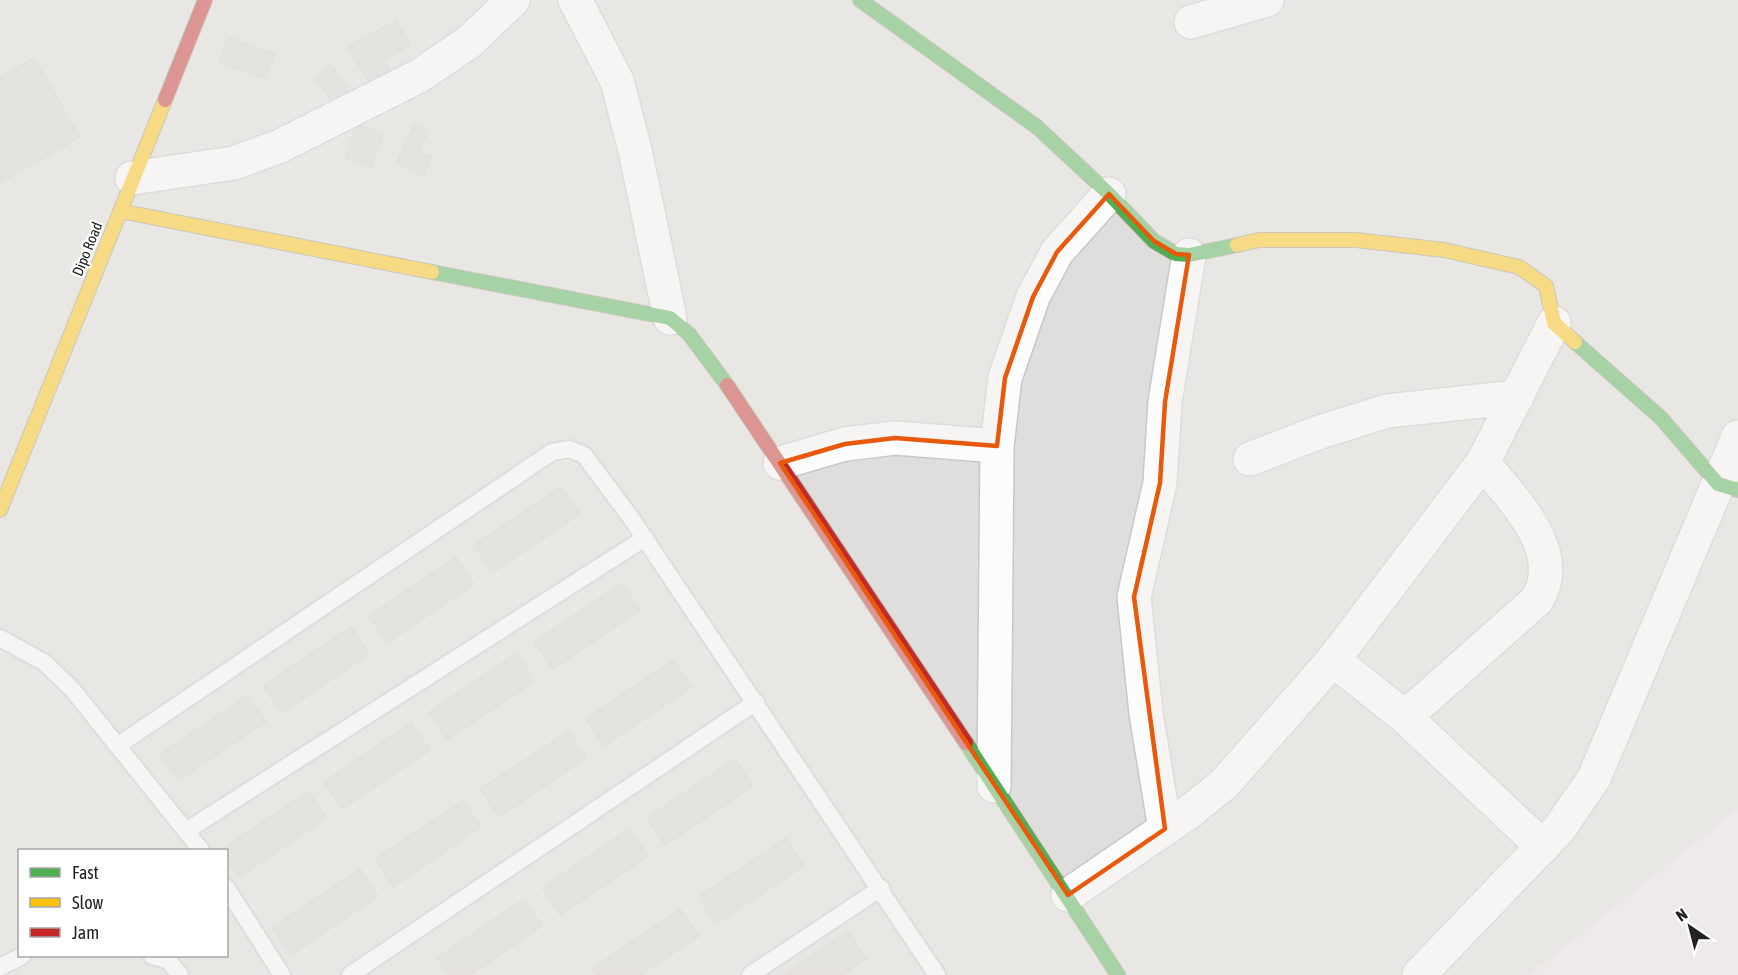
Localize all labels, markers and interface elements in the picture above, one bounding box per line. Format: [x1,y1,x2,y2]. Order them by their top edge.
street label: Dipo Road [68,220,106,278]
legend [18,849,228,957]
text: Fast [72,862,99,883]
text: Slow [72,892,103,913]
north arrow [1660,897,1720,957]
text: N [1672,905,1690,925]
text: Jam [72,922,99,943]

